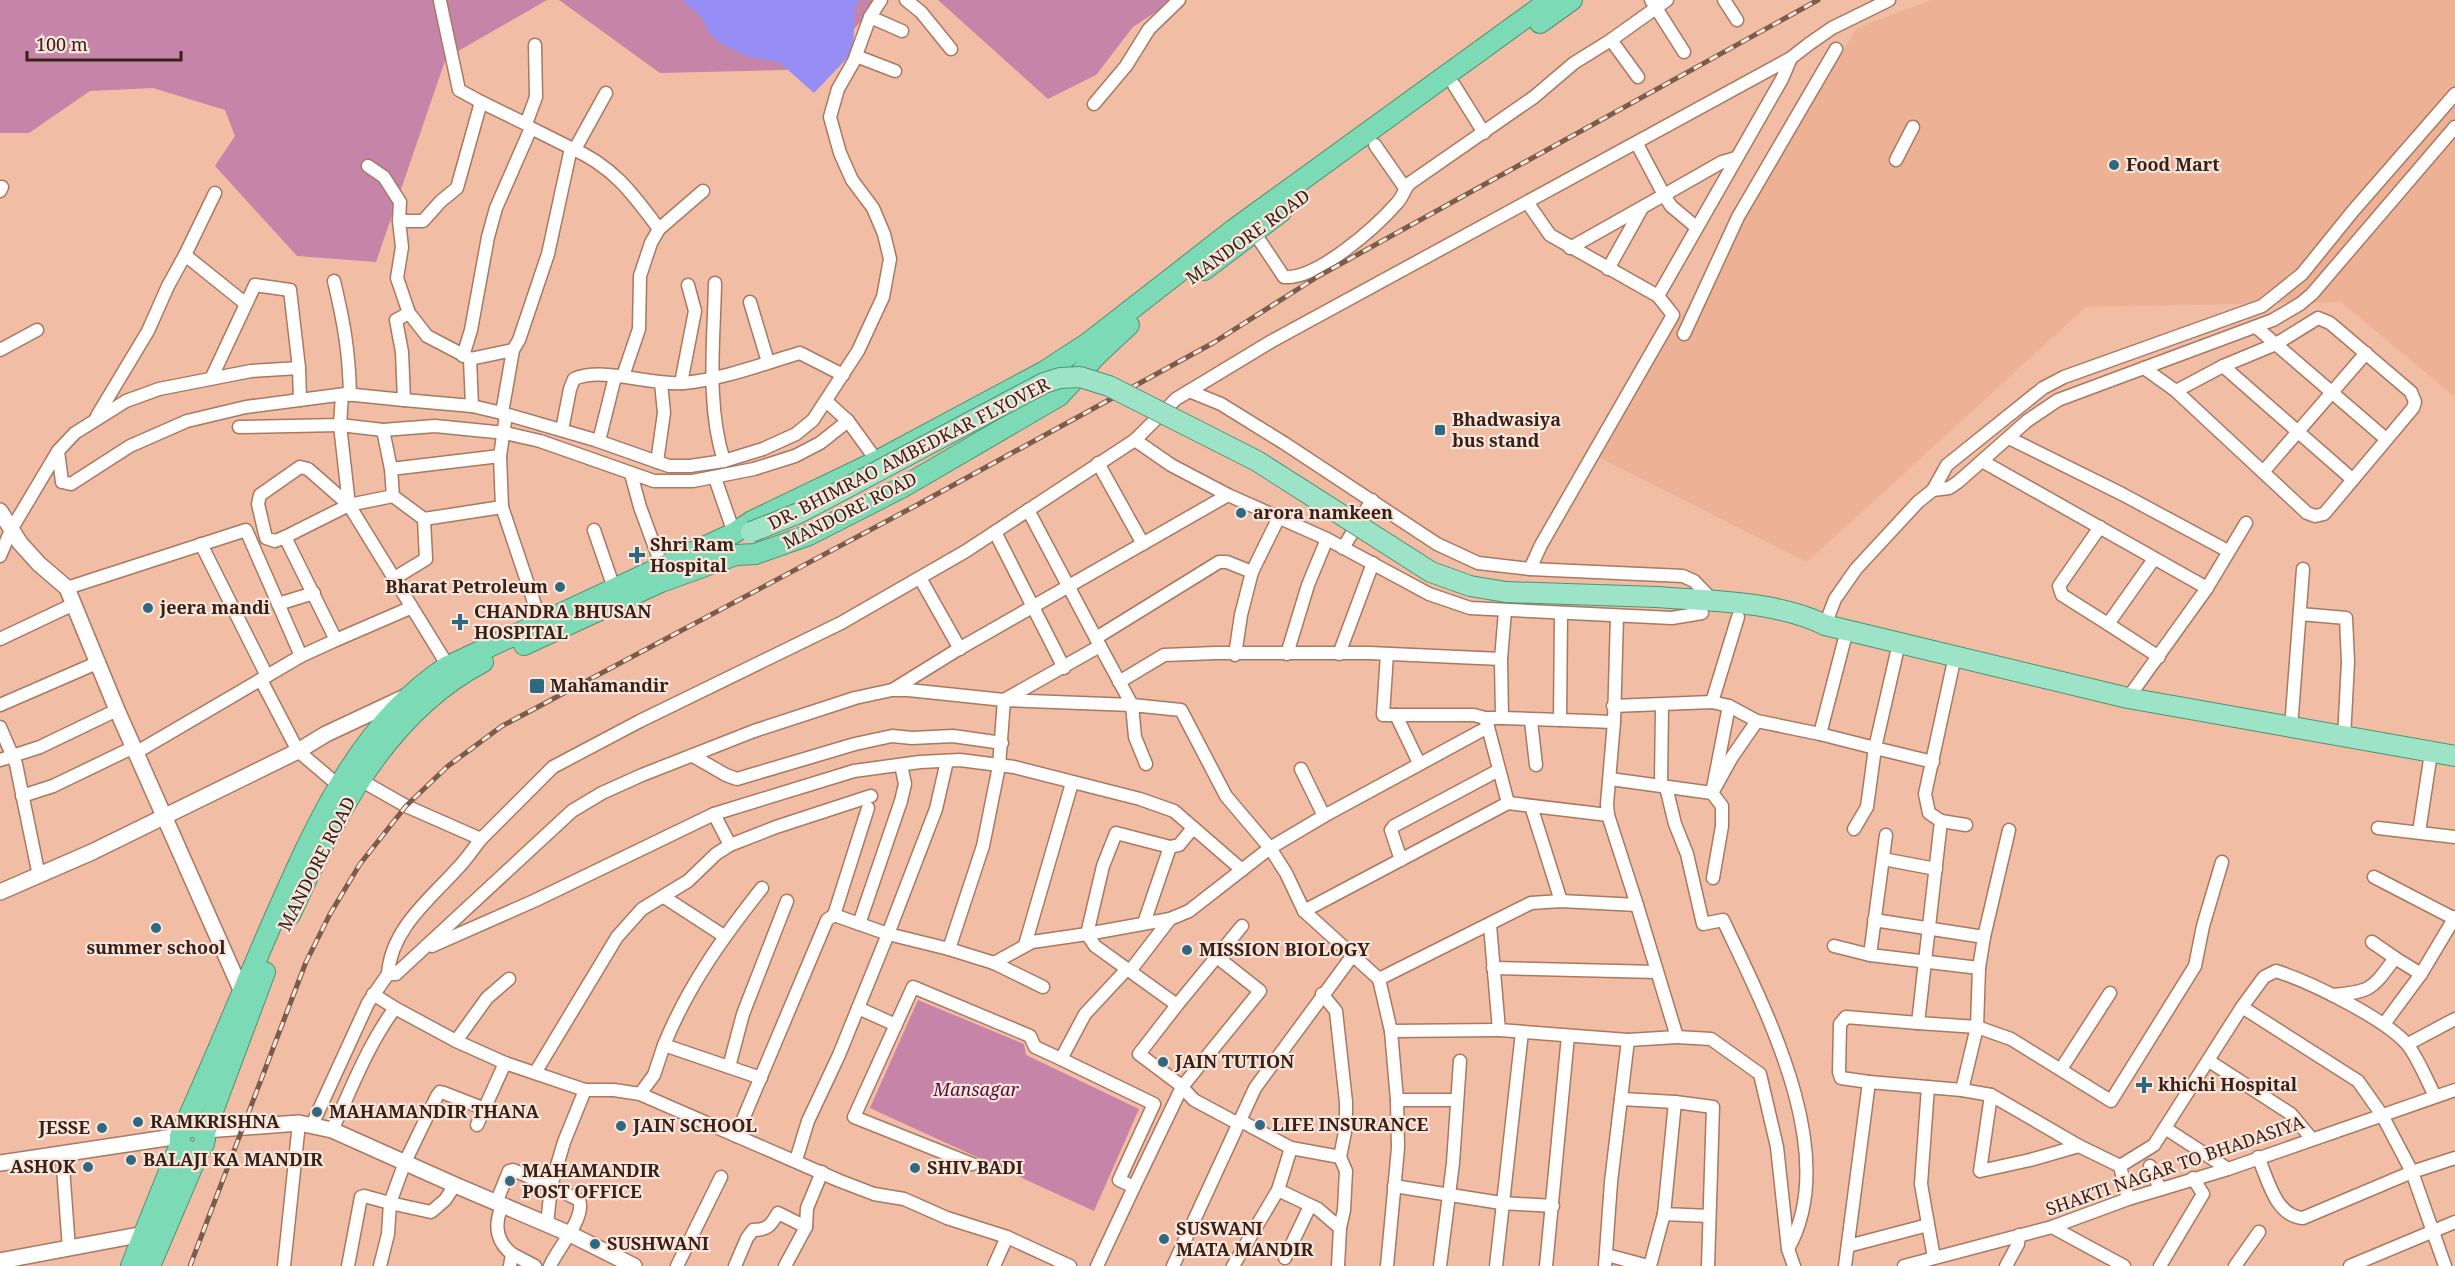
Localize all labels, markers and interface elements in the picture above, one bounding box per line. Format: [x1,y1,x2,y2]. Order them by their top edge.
scale bar [27,24,182,62]
text: 100 m [36,32,88,56]
place label: Food Mart [2126,152,2220,176]
marker: Food Mart [2107,158,2121,172]
street label: MANDORE ROAD [1181,183,1314,289]
street label: DR. BHIMRAO AMBEDKAR FLYOVER [764,371,1054,535]
place label: Bhadwasiya bus stand [1452,407,1561,452]
marker: Bhadwasiya bus stand [1433,423,1447,437]
street label: MANDORE ROAD [778,466,921,554]
place label: arora namkeen [1253,500,1393,524]
marker: arora namkeen [1234,506,1248,520]
place label: Shri Ram Hospital [650,532,734,577]
marker: Shri Ram Hospital [628,546,646,564]
place label: Bharat Petroleum [385,574,548,598]
marker: Bharat Petroleum [553,580,567,594]
place label: jeera mandi [159,595,271,619]
place label: CHANDRA BHUSAN HOSPITAL [474,599,651,644]
marker: jeera mandi [141,601,155,615]
marker: CHANDRA BHUSAN HOSPITAL [451,613,469,631]
place label: Mahamandir [550,673,669,697]
marker: Mahamandir [528,677,546,695]
street label: MANDORE ROAD [272,792,360,935]
marker: summer school [149,921,163,935]
place label: summer school [86,935,226,959]
place label: MISSION BIOLOGY [1199,937,1370,961]
marker: MISSION BIOLOGY [1180,943,1194,957]
place label: JAIN TUTION [1174,1049,1294,1073]
marker: JAIN TUTION [1156,1055,1170,1069]
place label: khichi Hospital [2158,1072,2298,1096]
marker: khichi Hospital [2135,1076,2153,1094]
park label: Mansagar [932,1077,1019,1101]
place label: MAHAMANDIR THANA [329,1099,540,1123]
marker: MAHAMANDIR THANA [310,1105,324,1119]
place label: RAMKRISHNA [150,1109,280,1133]
street label: SHAKTI NAGAR TO BHADASIYA [2042,1109,2307,1221]
place label: LIFE INSURANCE [1272,1112,1428,1136]
place label: JAIN SCHOOL [632,1113,757,1137]
place label: JESSE [38,1115,90,1139]
marker: RAMKRISHNA [131,1115,145,1129]
marker: LIFE INSURANCE [1253,1118,1267,1132]
marker: JAIN SCHOOL [614,1119,628,1133]
marker: JESSE [95,1121,109,1135]
place label: BALAJI KA MANDIR [143,1147,323,1171]
marker: BALAJI KA MANDIR [124,1153,138,1167]
place label: ASHOK [10,1154,77,1178]
place label: SHIV BADI [927,1155,1023,1179]
place label: MAHAMANDIR POST OFFICE [522,1158,660,1203]
marker: ASHOK [81,1160,95,1174]
marker: SHIV BADI [908,1161,922,1175]
marker: MAHAMANDIR POST OFFICE [503,1174,517,1188]
place label: SUSWANI MATA MANDIR [1176,1216,1313,1261]
place label: SUSHWANI [607,1231,709,1255]
marker: SUSWANI MATA MANDIR [1157,1232,1171,1246]
marker: SUSHWANI [588,1237,602,1251]

